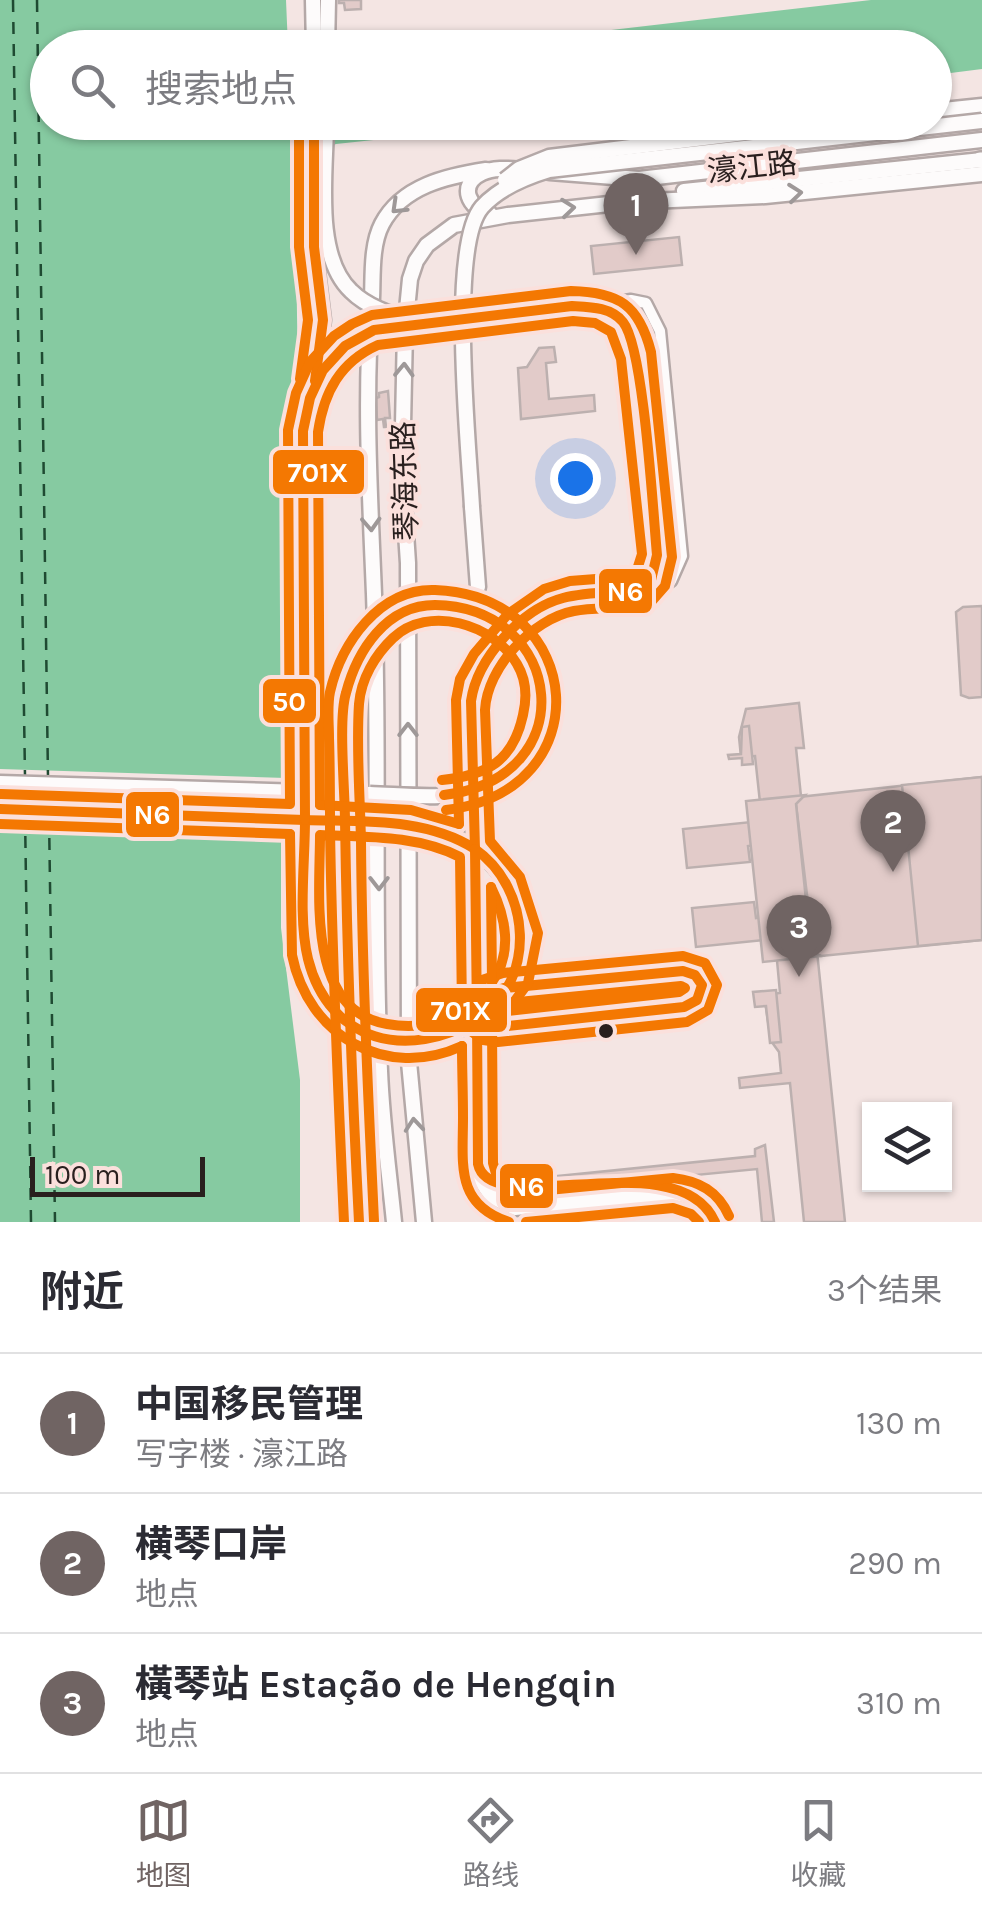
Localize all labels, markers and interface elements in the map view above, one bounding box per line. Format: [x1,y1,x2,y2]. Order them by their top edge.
search box [30,30,952,140]
icon: search [65,58,120,113]
text: 搜索地点 [145,67,297,112]
street label: 濠江路 [705,144,799,190]
pin: 1 [604,172,668,255]
one-way arrow [787,183,803,204]
one-way arrow [392,195,410,213]
one-way arrow [560,198,576,219]
one-way arrow [393,362,414,378]
street label: 琴海东路 [385,420,425,542]
line badge: 701X [271,448,366,496]
your location [550,453,601,504]
text: 701X [288,456,348,489]
one-way arrow [360,516,381,532]
line badge: N6 [597,567,654,615]
text: N6 [606,575,644,608]
line badge: 50 [261,677,318,725]
text: 50 [272,685,306,718]
one-way arrow [397,722,418,738]
line badge: N6 [124,790,181,839]
pin: 2 [860,790,926,872]
text: N6 [133,798,171,831]
one-way arrow [368,876,389,892]
pin: 3 [766,894,832,977]
line badge: 701X [414,986,509,1034]
text: 701X [431,994,491,1027]
unlabelled marker [596,1021,616,1041]
map controls [862,1102,952,1192]
button: layers [862,1102,952,1192]
one-way arrow [404,1117,426,1133]
scale bar [30,1152,205,1196]
text: 100 m [45,1158,120,1191]
line badge: N6 [498,1162,555,1210]
text: N6 [507,1170,545,1203]
text: 附近 [40,1267,124,1317]
text: 3个结果 [827,1272,942,1309]
text: 中国移民管理 [135,1382,363,1427]
text: 1 [67,1405,78,1442]
text: 130 m [856,1405,942,1442]
text: 写字楼 · 濠江路 [135,1436,348,1473]
text: 横琴口岸 [135,1522,287,1567]
text: 2 [63,1545,82,1582]
text: 290 m [848,1545,942,1582]
text: 地点 [135,1576,199,1613]
text: 橫琴站 Estação de Hengqin [135,1662,617,1707]
text: 3 [63,1685,82,1722]
text: 310 m [856,1685,942,1722]
text: 地点 [135,1716,199,1753]
tab: 地图 [136,1793,192,1893]
tab: 路线 [463,1793,519,1893]
tab: 收藏 [790,1793,846,1893]

